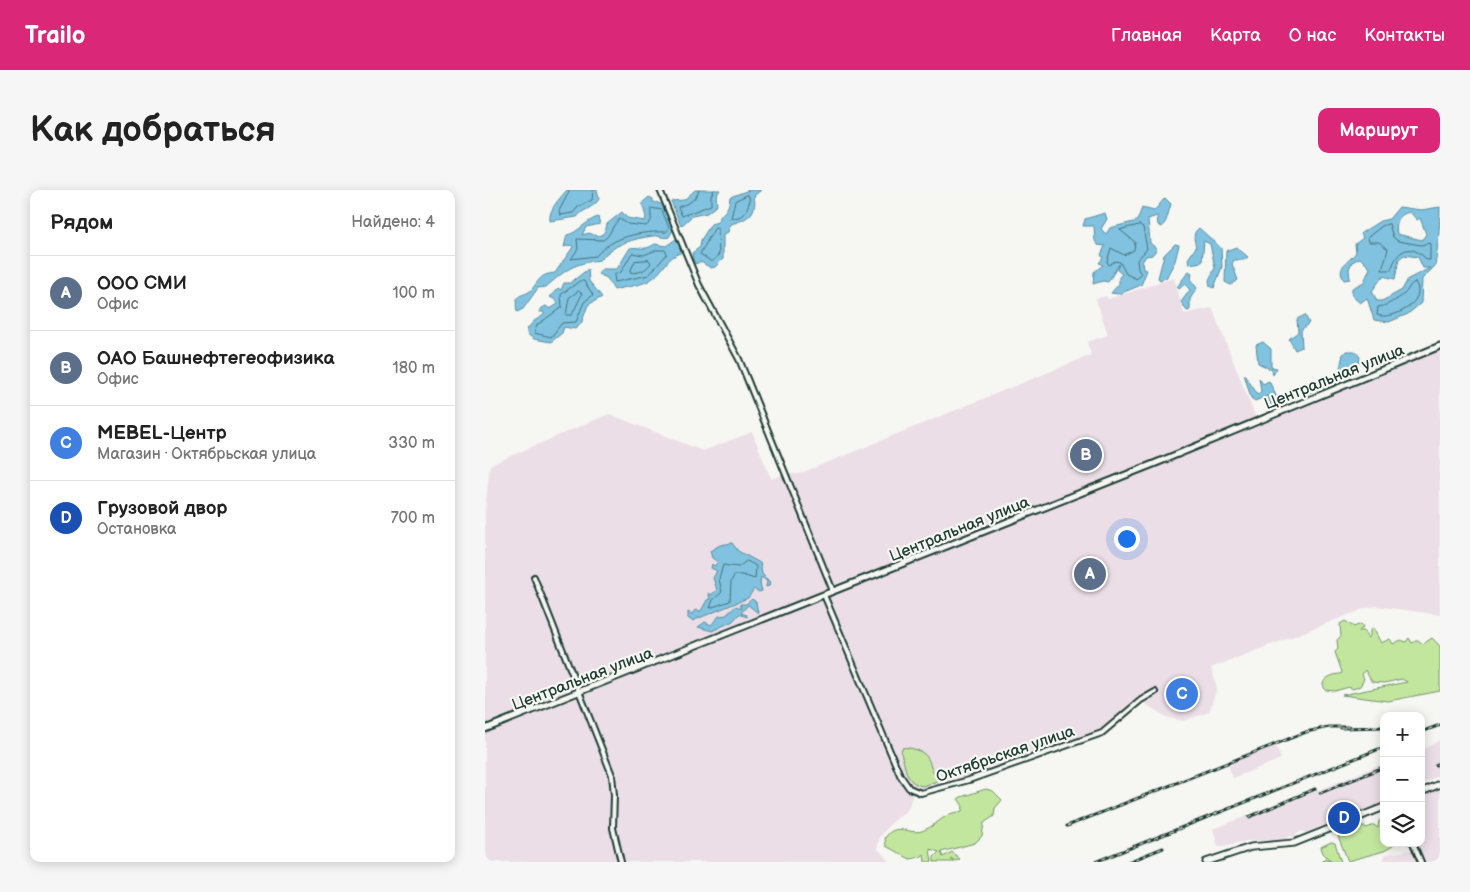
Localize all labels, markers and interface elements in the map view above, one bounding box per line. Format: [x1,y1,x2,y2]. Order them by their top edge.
text: Trailo [25,21,85,50]
text: Главная [1111,25,1182,46]
text: Карта [1210,25,1261,46]
text: О нас [1289,25,1336,46]
text: Контакты [1364,25,1445,46]
button: Маршрут [1318,108,1440,153]
text: Как добраться [30,109,276,152]
text: Рядом [50,210,113,235]
text: Найдено: 4 [351,213,435,232]
text: ООО СМИ [97,272,187,295]
text: A [61,284,71,303]
text: 100 m [392,284,435,303]
text: Офис [97,295,139,314]
street label: Центральная улица [1262,340,1408,414]
text: ОАО Башнефтегеофизика [97,347,335,370]
text: B [60,359,72,378]
text: 180 m [393,359,435,378]
text: Офис [97,370,139,389]
text: MEBEL-Центр [97,422,227,445]
text: C [60,434,72,453]
text: 330 m [388,434,435,453]
pin: B [1070,436,1102,474]
text: Магазин · Октябрьская улица [97,445,316,464]
street label: Центральная улица [887,492,1033,566]
text: Грузовой двор [97,497,228,520]
text: D [60,509,72,528]
text: 700 m [391,509,435,528]
text: Остановка [97,520,176,539]
your location [1114,526,1140,552]
pin: A [1074,555,1106,593]
street label: Центральная улица [510,644,656,715]
pin: C [1166,675,1198,713]
map controls [1380,712,1425,847]
button: + [1380,712,1425,757]
street label: Октябрьская улица [934,722,1078,787]
button: − [1380,757,1425,802]
pin: D [1328,799,1360,837]
button: layers [1380,802,1425,847]

